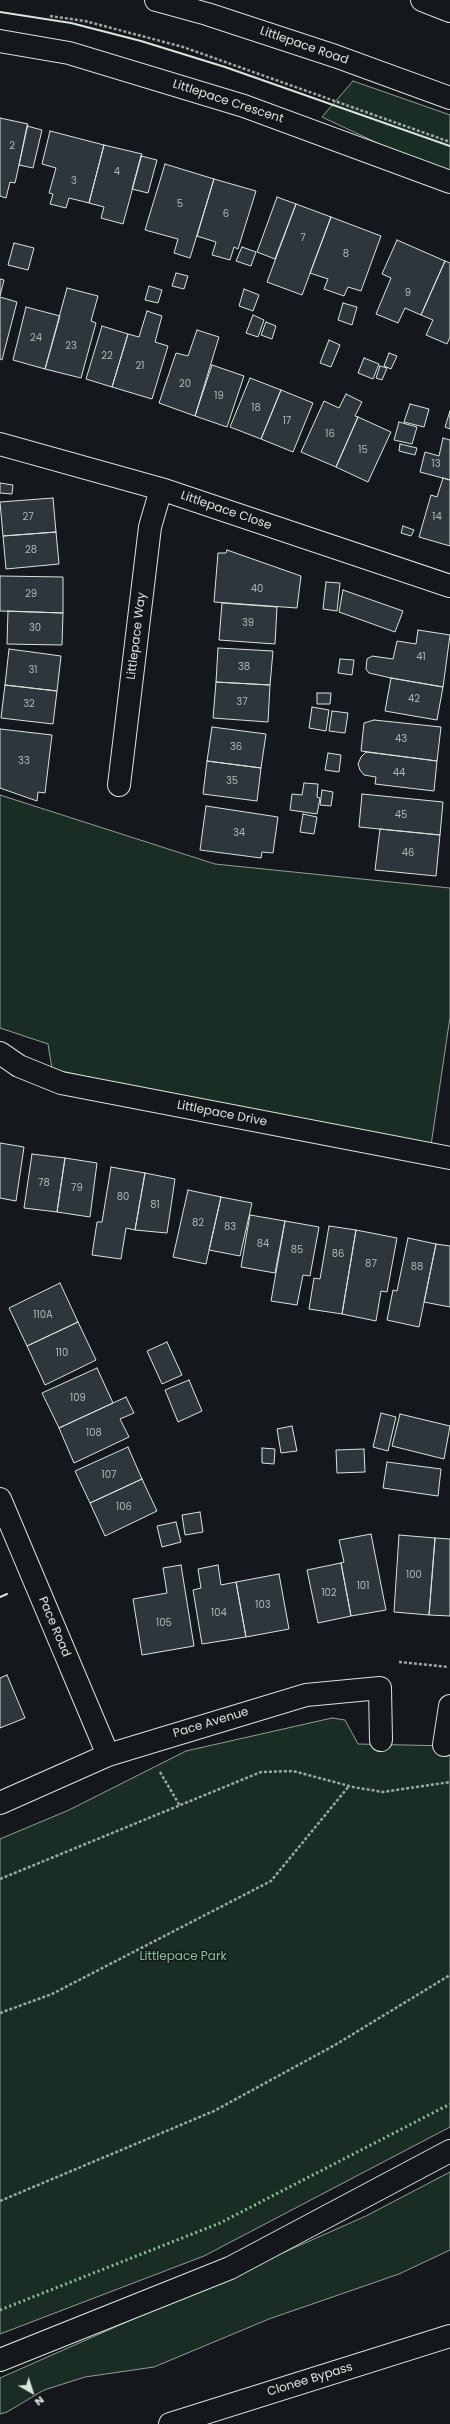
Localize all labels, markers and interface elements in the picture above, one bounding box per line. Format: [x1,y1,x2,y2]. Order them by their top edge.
street label: Littlepace Road [258,24,350,68]
street label: Littlepace Crescent [171,77,285,127]
house number: 2 [9,140,15,152]
house number: 4 [114,166,120,178]
house number: 3 [71,175,77,187]
house number: 5 [177,198,183,210]
house number: 6 [223,208,229,220]
house number: 7 [300,232,306,244]
house number: 8 [343,248,349,260]
house number: 9 [405,287,411,299]
house number: 24 [30,332,42,344]
house number: 23 [65,340,77,352]
house number: 22 [101,350,113,362]
house number: 21 [136,360,144,372]
house number: 20 [179,378,191,390]
house number: 19 [214,390,224,402]
house number: 18 [251,402,261,414]
house number: 17 [283,415,291,427]
house number: 16 [325,428,335,440]
house number: 15 [358,444,368,456]
house number: 13 [431,458,441,470]
street label: Littlepace Close [179,489,273,533]
house number: 27 [22,511,34,523]
house number: 14 [432,511,442,523]
house number: 28 [25,544,37,556]
house number: 40 [251,583,263,595]
house number: 29 [25,588,37,600]
street label: Littlepace Way [124,591,150,681]
house number: 39 [242,617,254,629]
house number: 30 [29,622,41,634]
house number: 41 [416,651,426,663]
house number: 38 [238,661,250,673]
house number: 31 [28,664,38,676]
house number: 42 [408,693,420,705]
house number: 37 [236,696,248,708]
house number: 32 [23,698,35,710]
house number: 43 [395,733,407,745]
house number: 36 [230,741,242,753]
house number: 33 [18,755,30,767]
house number: 44 [393,767,405,779]
house number: 35 [226,775,238,787]
house number: 45 [395,809,407,821]
house number: 34 [233,827,245,839]
house number: 46 [402,847,414,859]
street label: Littlepace Drive [176,1098,268,1130]
house number: 78 [38,1177,50,1189]
house number: 79 [71,1182,83,1194]
house number: 80 [117,1191,129,1203]
house number: 81 [150,1199,160,1211]
house number: 82 [192,1217,204,1229]
house number: 83 [224,1221,236,1233]
house number: 84 [257,1238,269,1250]
house number: 85 [291,1244,303,1256]
house number: 86 [332,1248,344,1260]
house number: 87 [365,1258,377,1270]
house number: 88 [411,1261,423,1273]
house number: 110A [33,1309,53,1321]
house number: 110 [56,1347,68,1359]
house number: 109 [70,1392,86,1404]
house number: 108 [86,1427,102,1439]
house number: 107 [102,1469,116,1481]
house number: 106 [116,1501,132,1513]
house number: 100 [406,1569,422,1581]
house number: 101 [357,1580,369,1592]
house number: 102 [321,1587,337,1599]
street label: Pace Road [35,1595,73,1659]
house number: 103 [255,1599,271,1611]
house number: 104 [211,1607,227,1619]
house number: 105 [156,1617,172,1629]
street label: Pace Avenue [172,1705,250,1741]
park label: Littlepace Park [139,1950,227,1964]
street label: Clonee Bypass [266,2360,354,2400]
north arrow [12,2372,52,2412]
text: N [31,2393,48,2410]

